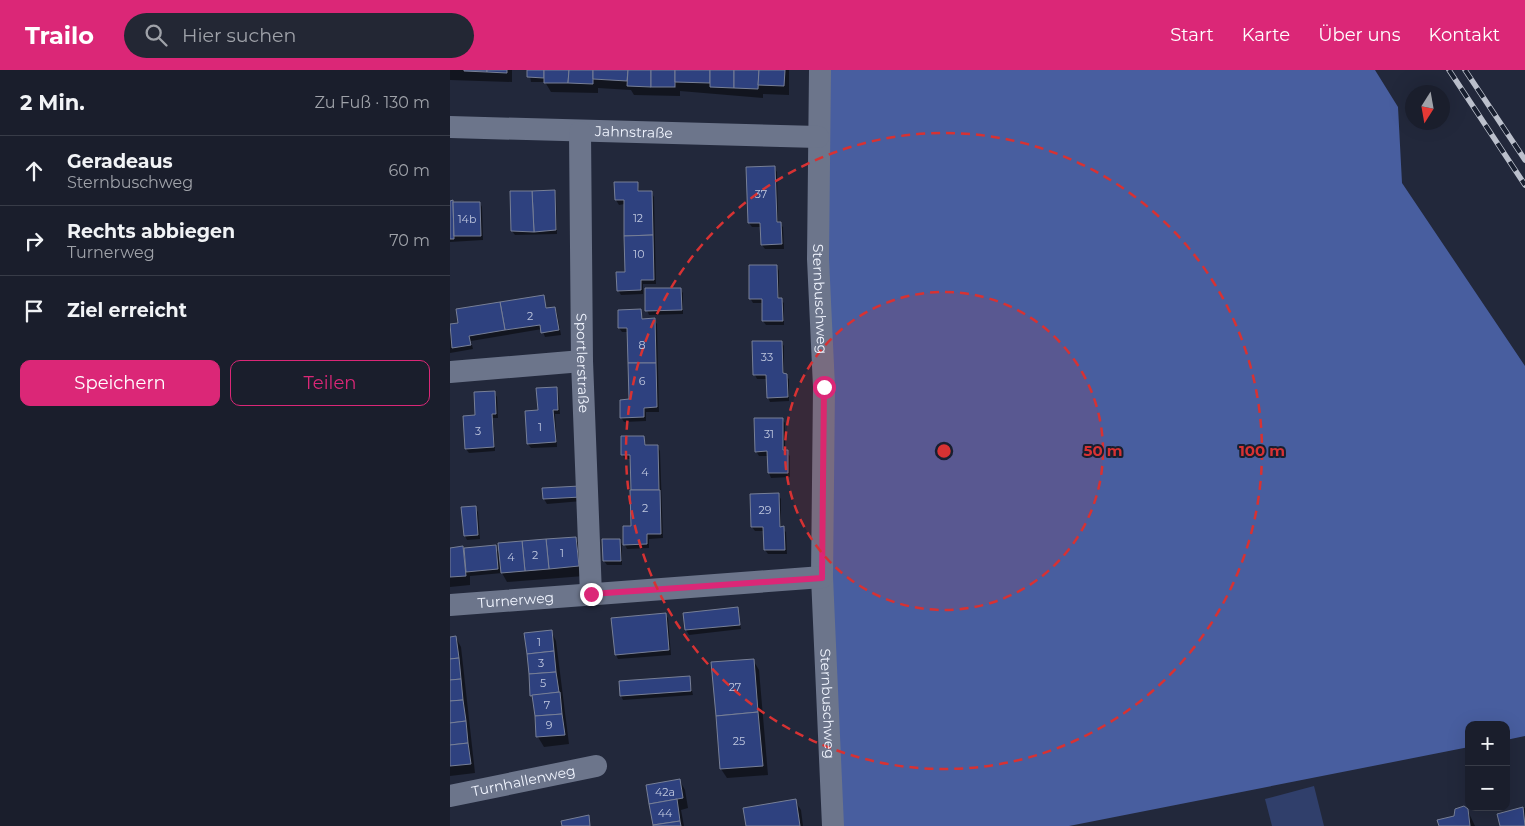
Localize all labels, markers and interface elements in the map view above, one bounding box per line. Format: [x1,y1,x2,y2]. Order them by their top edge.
search box [124,13,474,58]
text: Trailo [25,21,94,50]
icon: search [142,21,170,49]
text: Hier suchen [182,24,296,47]
text: Start [1170,24,1214,46]
text: Karte [1242,24,1290,46]
text: Über uns [1318,24,1401,46]
text: Kontakt [1429,24,1500,46]
north arrow [1405,85,1450,130]
text: 2 Min. [20,90,85,115]
text: Zu Fuß · 130 m [315,93,430,112]
street label: Jahnstraße [594,122,673,142]
text: Geradeaus [67,150,173,173]
icon: ahead [20,157,48,185]
text: 60 m [388,161,430,180]
text: Sternbuschweg [67,173,193,192]
house number: 37 [755,187,767,201]
house number: 12 [633,211,643,225]
house number: 14b [458,212,476,226]
text: Rechts abbiegen [67,220,235,243]
icon: right [20,227,48,255]
text: 70 m [389,231,430,250]
text: Turnerweg [67,243,155,262]
street label: Sternbuschweg [809,244,831,355]
house number: 10 [633,247,645,261]
icon: arrive [20,297,48,325]
text: Ziel erreicht [67,299,187,322]
house number: 2 [527,309,533,323]
street label: Sportlerstraße [573,313,593,413]
house number: 8 [638,338,646,352]
house number: 33 [761,350,773,364]
button: Speichern [20,360,220,406]
button: Teilen [230,360,430,406]
house number: 6 [639,374,646,388]
route start [813,376,836,399]
house number: 1 [538,420,542,434]
house number: 3 [475,424,481,438]
house number: 31 [764,427,774,441]
text: 50 m [1083,441,1123,460]
text: 100 m [1239,441,1285,460]
centre of rings [935,442,953,460]
house number: 4 [641,465,649,479]
house number: 2 [642,501,648,515]
house number: 29 [759,503,772,517]
house number: 1 [560,546,564,560]
house number: 2 [532,548,538,562]
house number: 4 [507,550,515,564]
route end [580,583,603,606]
street label: Turnerweg [477,588,555,612]
house number: 1 [537,635,541,649]
street label: Sternbuschweg [816,648,839,759]
house number: 3 [538,656,544,670]
house number: 5 [540,676,546,690]
house number: 27 [729,680,741,694]
house number: 7 [544,698,550,712]
house number: 9 [546,718,553,732]
map controls [1465,721,1510,811]
button: + [1465,721,1510,766]
house number: 25 [733,734,745,748]
street label: Turnhallenweg [470,761,577,800]
button: − [1465,766,1510,811]
house number: 42a [655,785,675,799]
house number: 44 [658,806,673,820]

